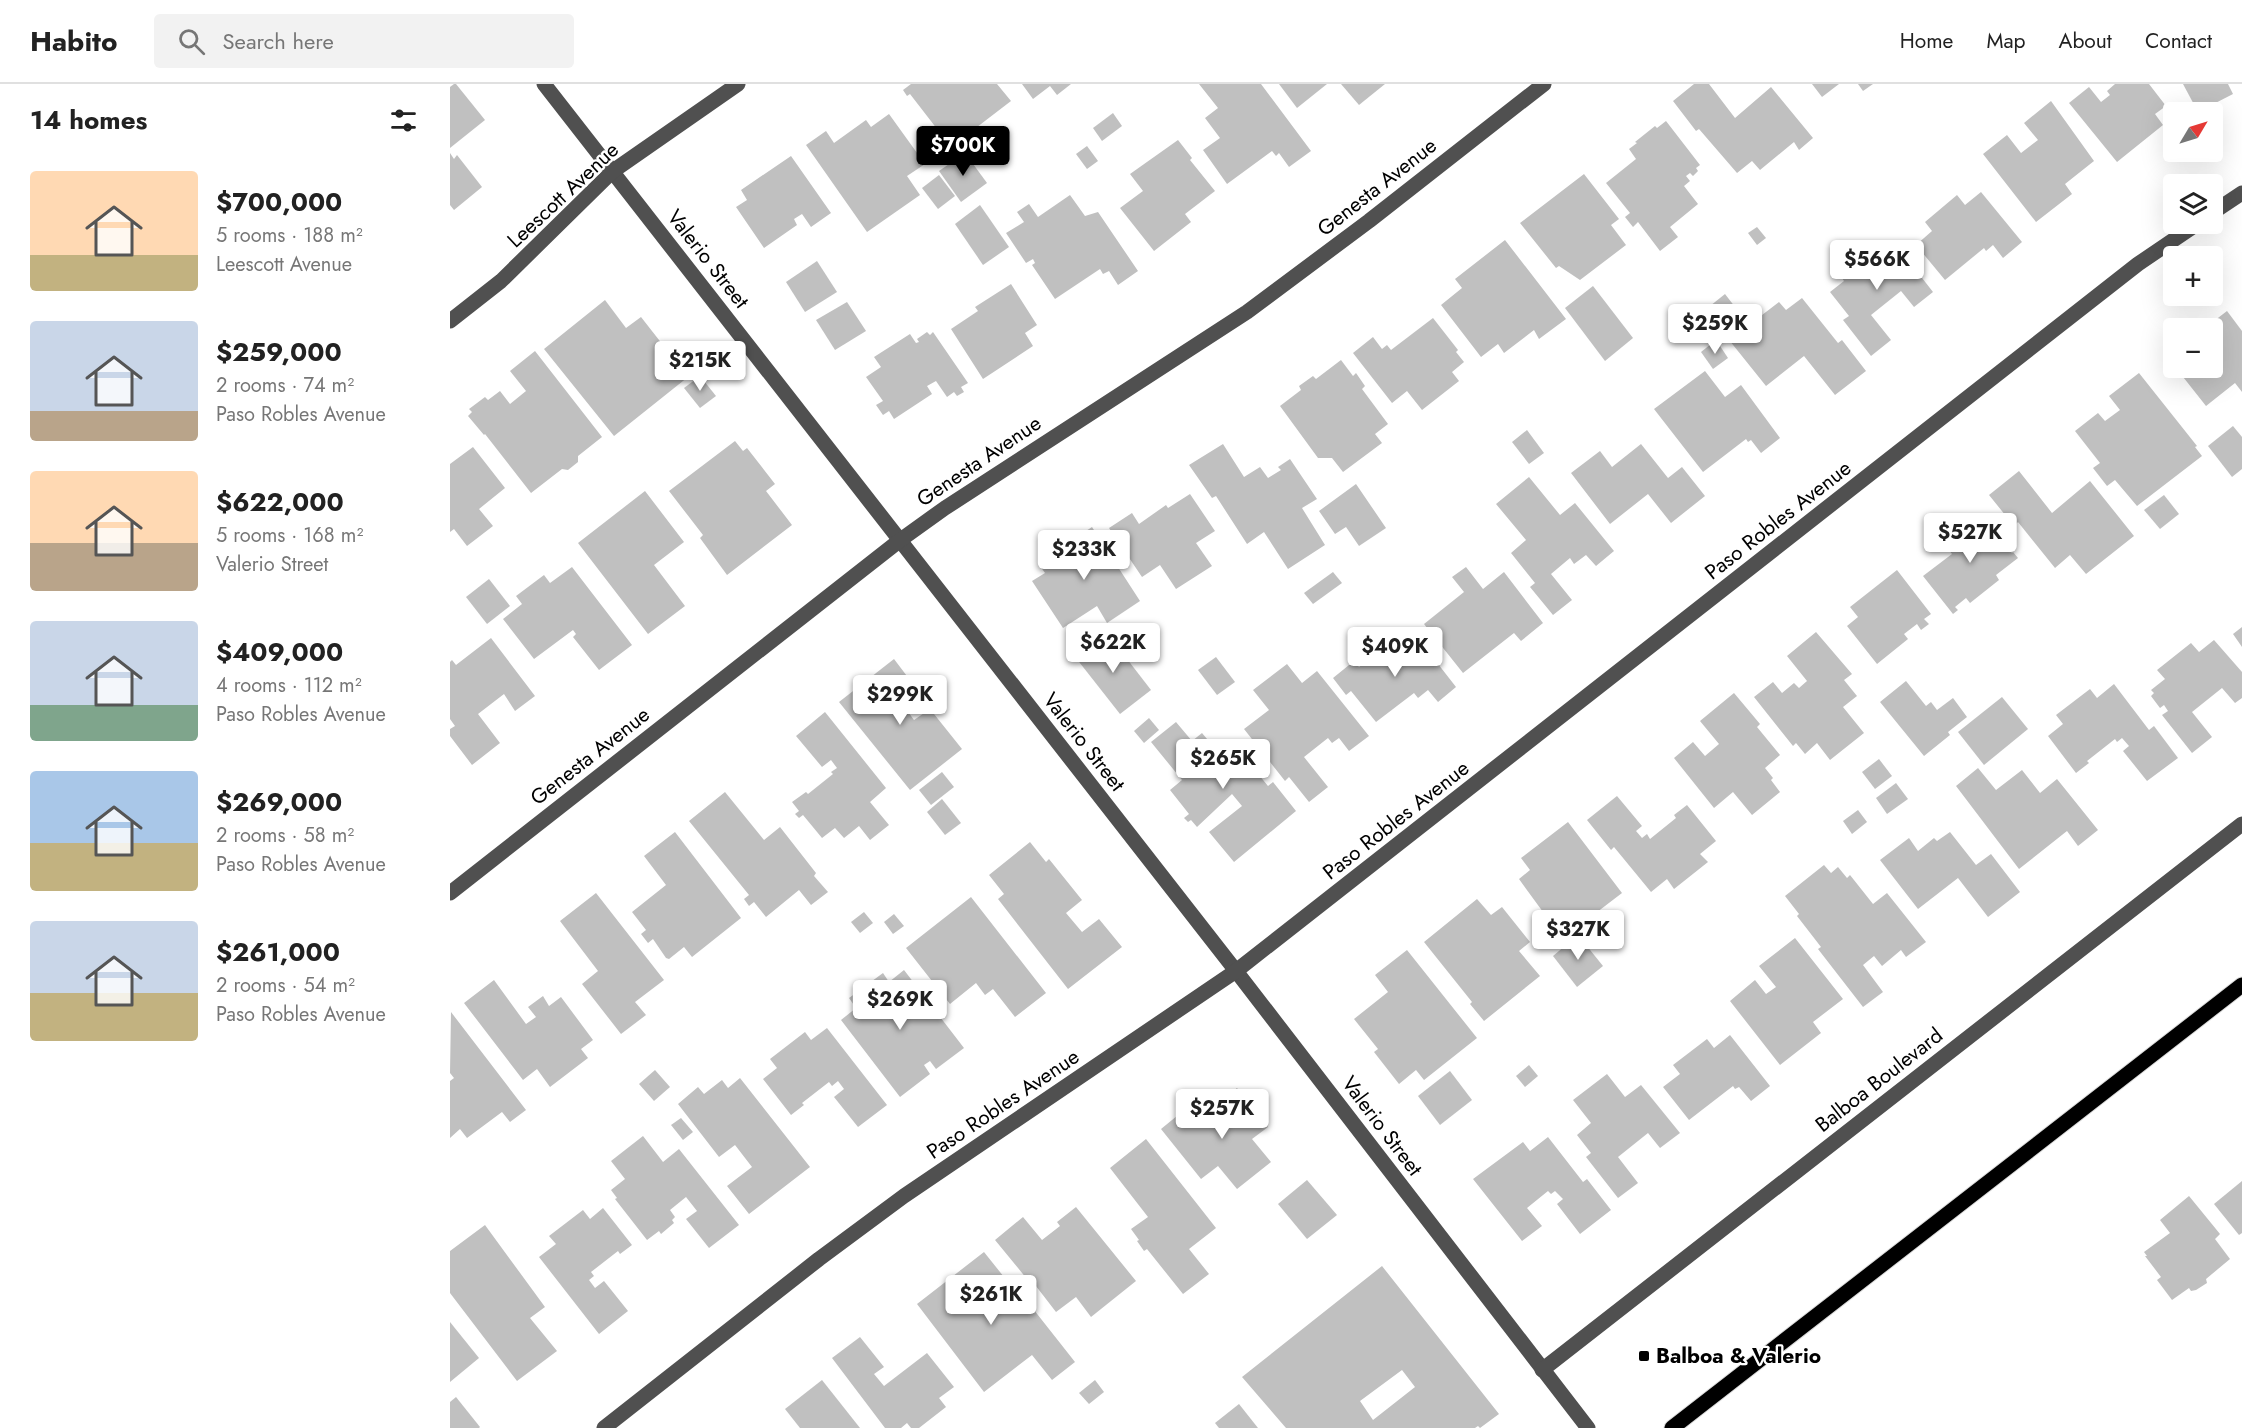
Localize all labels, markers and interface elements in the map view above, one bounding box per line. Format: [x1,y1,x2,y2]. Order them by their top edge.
search box [154,14,574,68]
text: Habito [30,21,118,62]
icon: search [175,25,208,58]
text: Search here [223,25,334,57]
text: Home [1900,26,1953,56]
text: Map [1986,26,2026,56]
text: About [2059,26,2112,56]
text: Contact [2145,26,2212,56]
text: 14 homes [30,101,147,139]
north arrow [2163,102,2223,162]
map controls [2163,102,2223,378]
icon: filters [387,104,420,137]
pin: $700K [921,126,1005,177]
text: $700K [931,131,995,160]
street label: Genesta Avenue [1311,131,1443,243]
street label: Leescott Avenue [501,135,626,255]
button: layers [2163,174,2223,234]
text: $700,000 [216,183,342,221]
icon: home [78,195,150,267]
street label: Valerio Street [660,203,756,315]
text: 5 rooms · 188 m² [216,221,363,250]
pin: $566K [1835,240,1919,291]
text: $566K [1844,245,1910,274]
button: + [2163,246,2223,306]
text: Leescott Avenue [216,250,352,279]
pin: $259K [1673,304,1757,355]
text: $259K [1682,309,1748,338]
button: − [2163,318,2223,378]
text: $259,000 [216,333,342,371]
pin: $215K [658,341,742,392]
icon: home [78,345,150,417]
text: $215K [669,346,731,375]
text: 2 rooms · 74 m² [216,371,354,400]
text: Paso Robles Avenue [216,400,386,429]
street label: Genesta Avenue [911,408,1047,514]
street label: Paso Robles Avenue [1699,453,1858,587]
text: $622,000 [216,483,344,521]
icon: home [78,495,150,567]
pin: $527K [1928,513,2012,564]
text: $527K [1938,518,2002,547]
text: 5 rooms · 168 m² [216,521,363,550]
pin: $233K [1042,530,1126,581]
text: $233K [1052,535,1116,564]
text: Valerio Street [216,550,328,579]
pin: $622K [1071,623,1155,674]
pin: $409K [1353,627,1437,678]
text: $622K [1080,628,1146,657]
text: $409K [1362,632,1429,661]
text: $409,000 [216,633,343,671]
icon: home [78,645,150,717]
text: 4 rooms · 112 m² [216,671,362,700]
pin: $299K [858,675,942,726]
text: $299K [867,680,933,709]
street label: Valerio Street [1036,686,1132,798]
text: Paso Robles Avenue [216,700,386,729]
street label: Genesta Avenue [524,700,656,812]
pin: $265K [1181,739,1265,790]
text: $265K [1190,744,1256,773]
street label: Paso Robles Avenue [1317,753,1476,887]
text: $269,000 [216,783,342,821]
icon: home [78,795,150,867]
text: 2 rooms · 58 m² [216,821,354,850]
text: Paso Robles Avenue [216,850,386,879]
pin: $327K [1536,910,1620,961]
text: $327K [1546,915,1610,944]
text: $261,000 [216,933,340,971]
icon: home [78,945,150,1017]
text: 2 rooms · 54 m² [216,971,355,1000]
pin: $269K [858,980,942,1031]
text: $269K [867,985,933,1014]
text: Paso Robles Avenue [216,1000,386,1029]
street label: Balboa Boulevard [1809,1021,1949,1139]
street label: Paso Robles Avenue [921,1042,1085,1166]
street label: Valerio Street [1334,1070,1430,1182]
pin: $257K [1180,1089,1264,1140]
text: $257K [1190,1094,1254,1123]
pin: $261K [949,1275,1033,1326]
text: $261K [959,1280,1023,1309]
place label: Balboa & Valerio [1656,1341,1821,1371]
marker: Balboa & Valerio [1637,1349,1651,1363]

